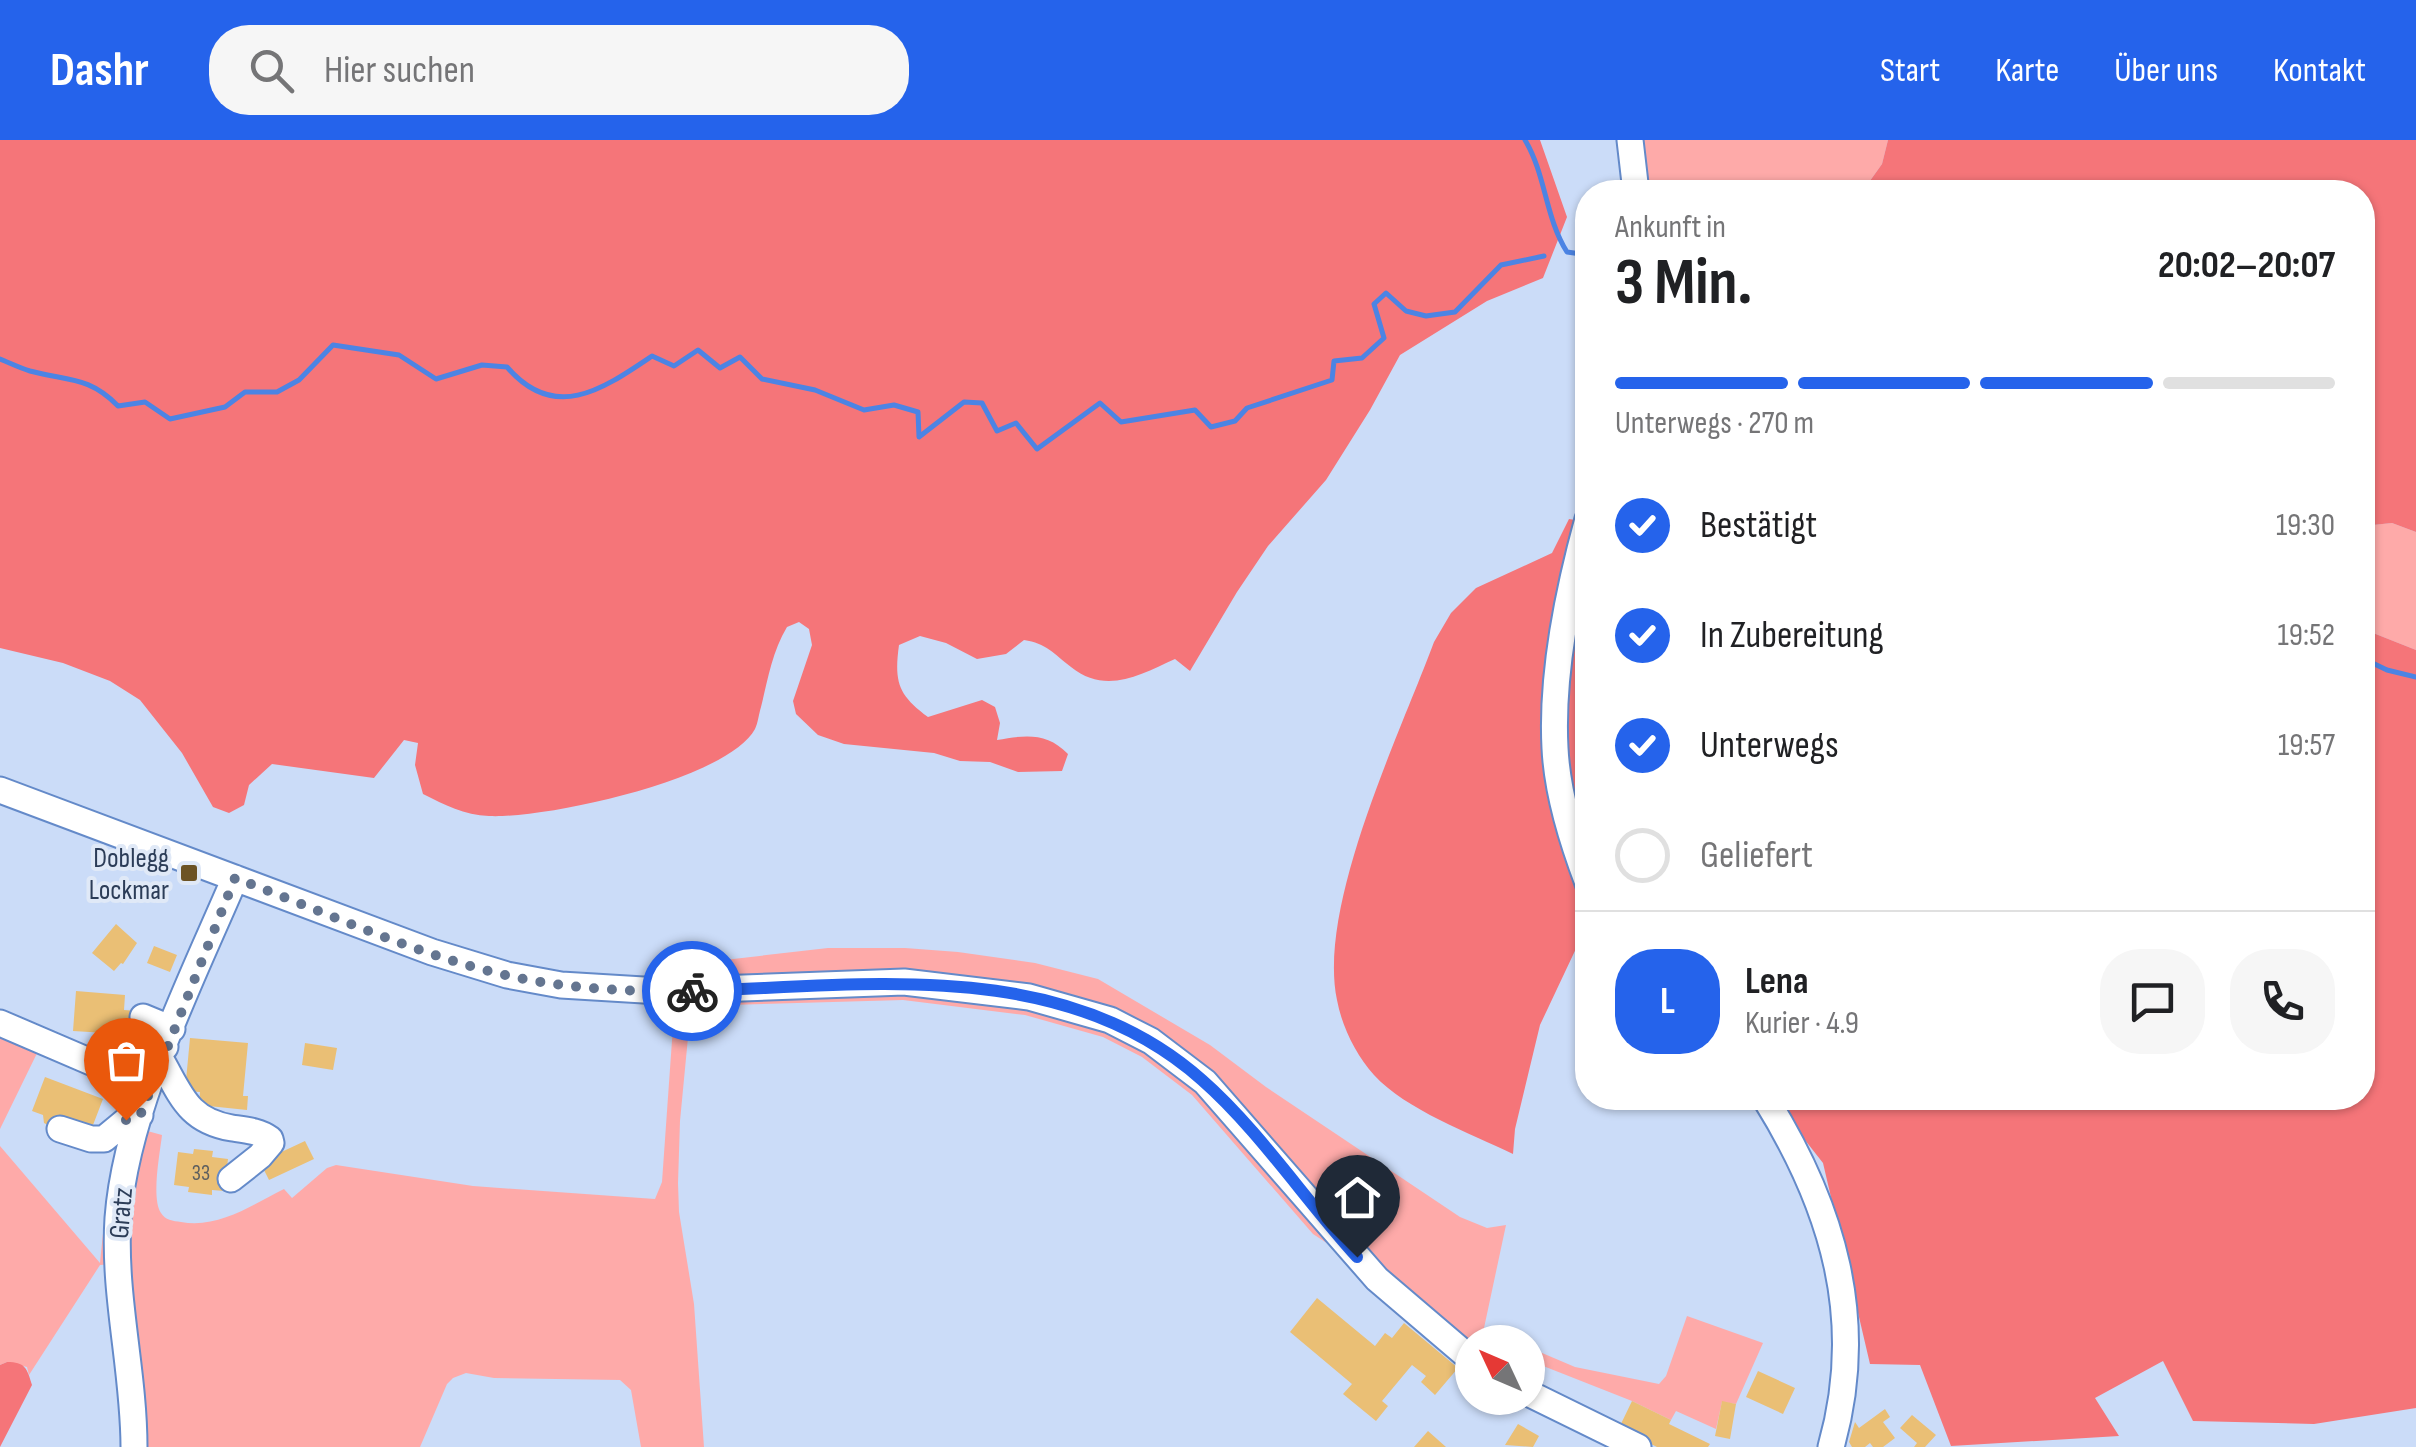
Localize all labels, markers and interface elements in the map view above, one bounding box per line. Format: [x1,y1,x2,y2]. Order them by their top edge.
search box [209,25,909,115]
text: Dashr [50,42,149,99]
icon: search [244,43,299,98]
text: Hier suchen [324,48,475,93]
text: Start [1880,49,1940,92]
text: Karte [1995,49,2059,92]
text: Über uns [2114,49,2218,92]
text: Kontakt [2273,49,2366,92]
text: Ankunft in [1615,208,1726,247]
text: 20:02–20:07 [2158,243,2335,288]
text: 3 Min. [1615,245,1752,323]
text: Unterwegs · 270 m [1615,404,1814,443]
icon: check [1615,498,1670,553]
text: Bestätigt [1700,503,1817,548]
text: 19:30 [2276,506,2335,545]
icon: check [1615,608,1670,663]
text: In Zubereitung [1700,613,1884,658]
text: 19:52 [2278,616,2335,655]
icon: check [1615,718,1670,773]
text: Unterwegs [1700,723,1839,768]
text: 19:57 [2278,726,2335,765]
text: Geliefert [1700,833,1813,878]
place label: Doblegg Lockmar [89,842,169,907]
marker: Doblegg Lockmar [178,862,200,884]
courier [642,941,742,1041]
button: chat [2100,949,2205,1054]
button: phone [2230,949,2335,1054]
text: Lena [1745,959,1808,1004]
icon: bike [665,964,720,1019]
text: L [1660,979,1675,1024]
text: Kurier · 4.9 [1745,1004,1859,1043]
pin [84,1018,169,1121]
icon: bag [99,1033,154,1088]
pin [1315,1155,1400,1258]
house number: 33 [192,1160,210,1187]
icon: home [1330,1170,1385,1225]
street label: Gratz [103,1186,140,1240]
north arrow [1455,1325,1545,1415]
map controls [1455,1325,1545,1415]

